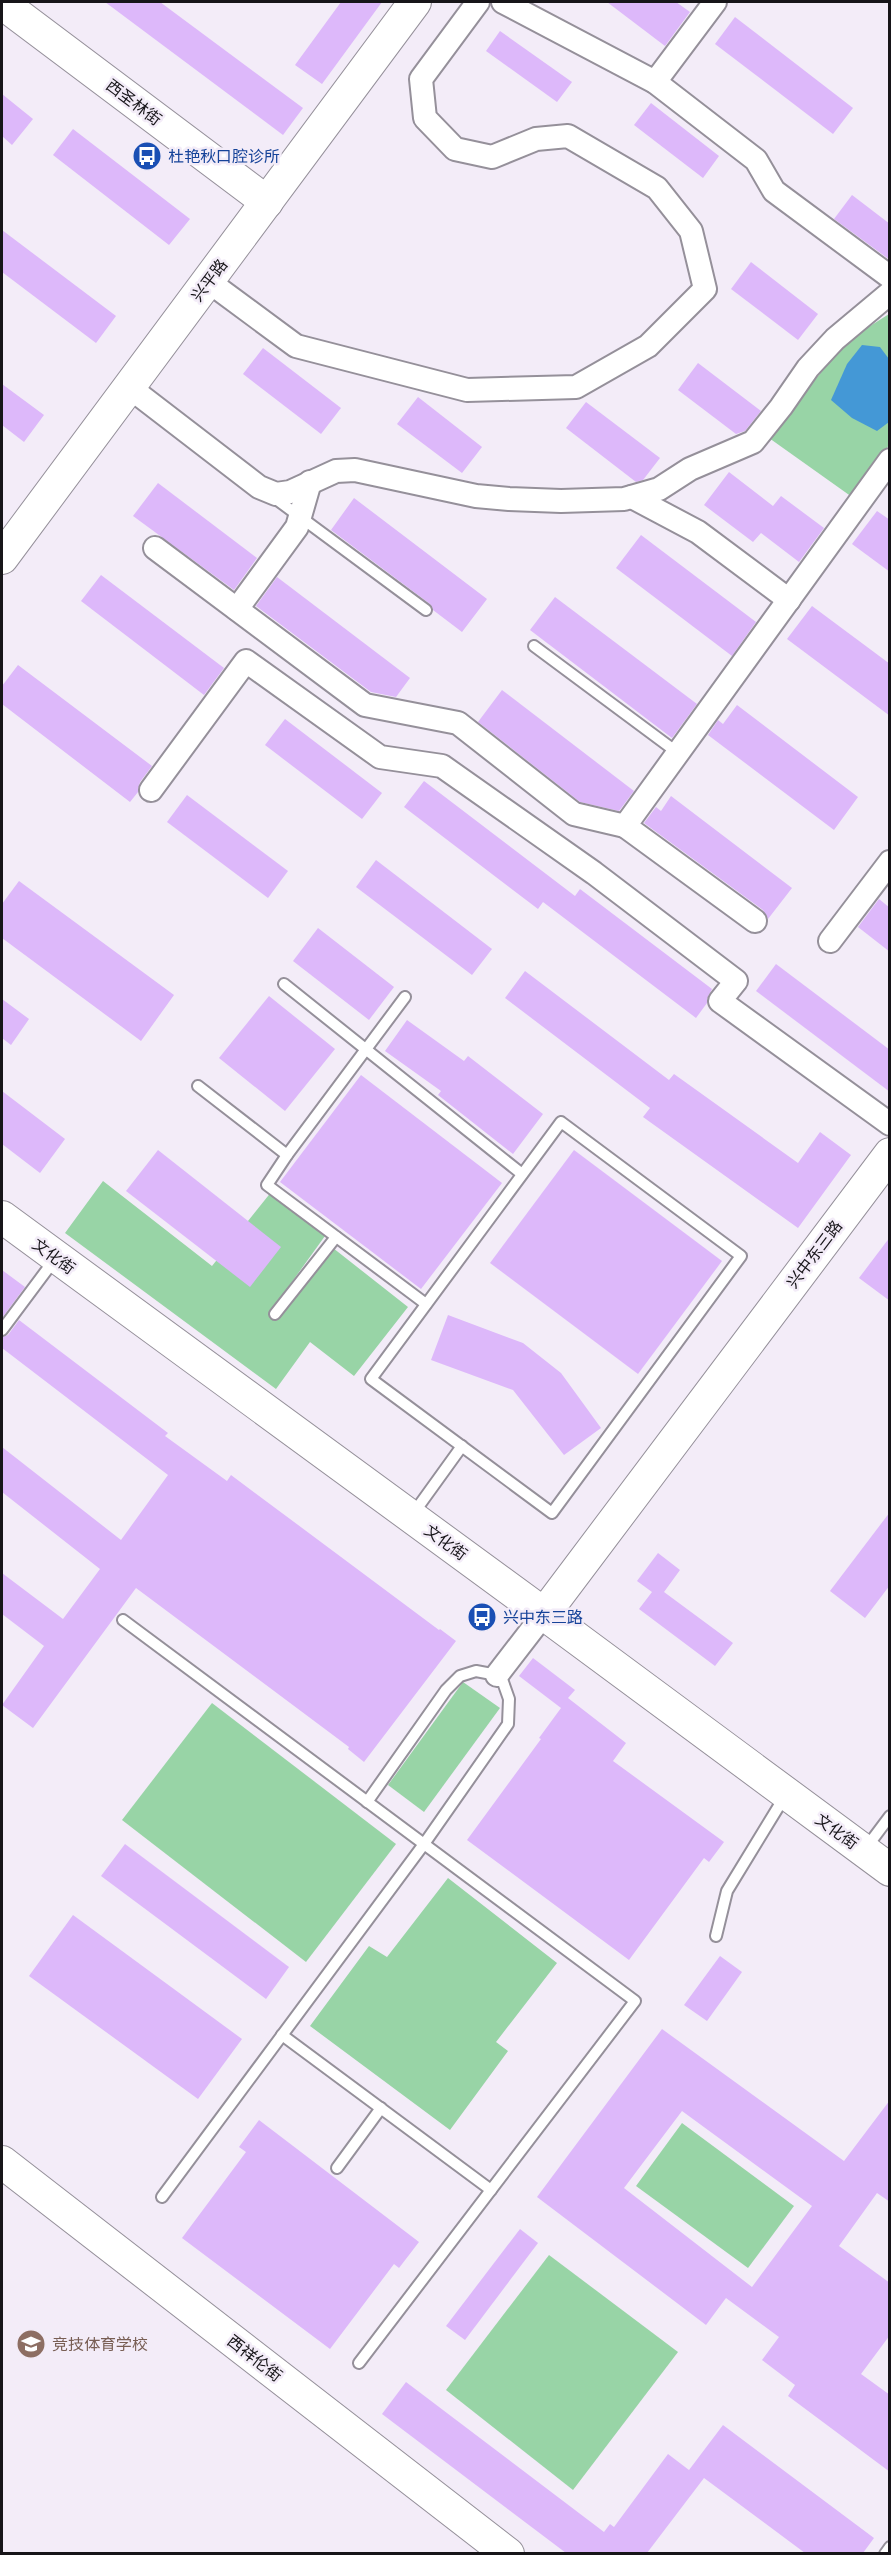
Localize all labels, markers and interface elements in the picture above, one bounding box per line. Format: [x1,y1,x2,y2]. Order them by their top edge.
street label: 西圣林街 [102,75,166,129]
bus stop icon: 杜艳秋口腔诊所 [131,140,163,172]
place label: 杜艳秋口腔诊所 [168,146,280,166]
street label: 兴平路 [187,255,231,305]
street label: 兴中东三路 [782,1216,846,1292]
street label: 文化街 [29,1234,79,1278]
street label: 文化街 [421,1520,471,1564]
bus stop icon: 兴中东三路 [466,1601,498,1633]
place label: 兴中东三路 [503,1607,583,1627]
street label: 文化街 [812,1809,862,1853]
school or university icon: 竞技体育学校 [15,2328,47,2360]
street label: 西祥伦街 [224,2330,286,2386]
place label: 竞技体育学校 [52,2334,148,2354]

